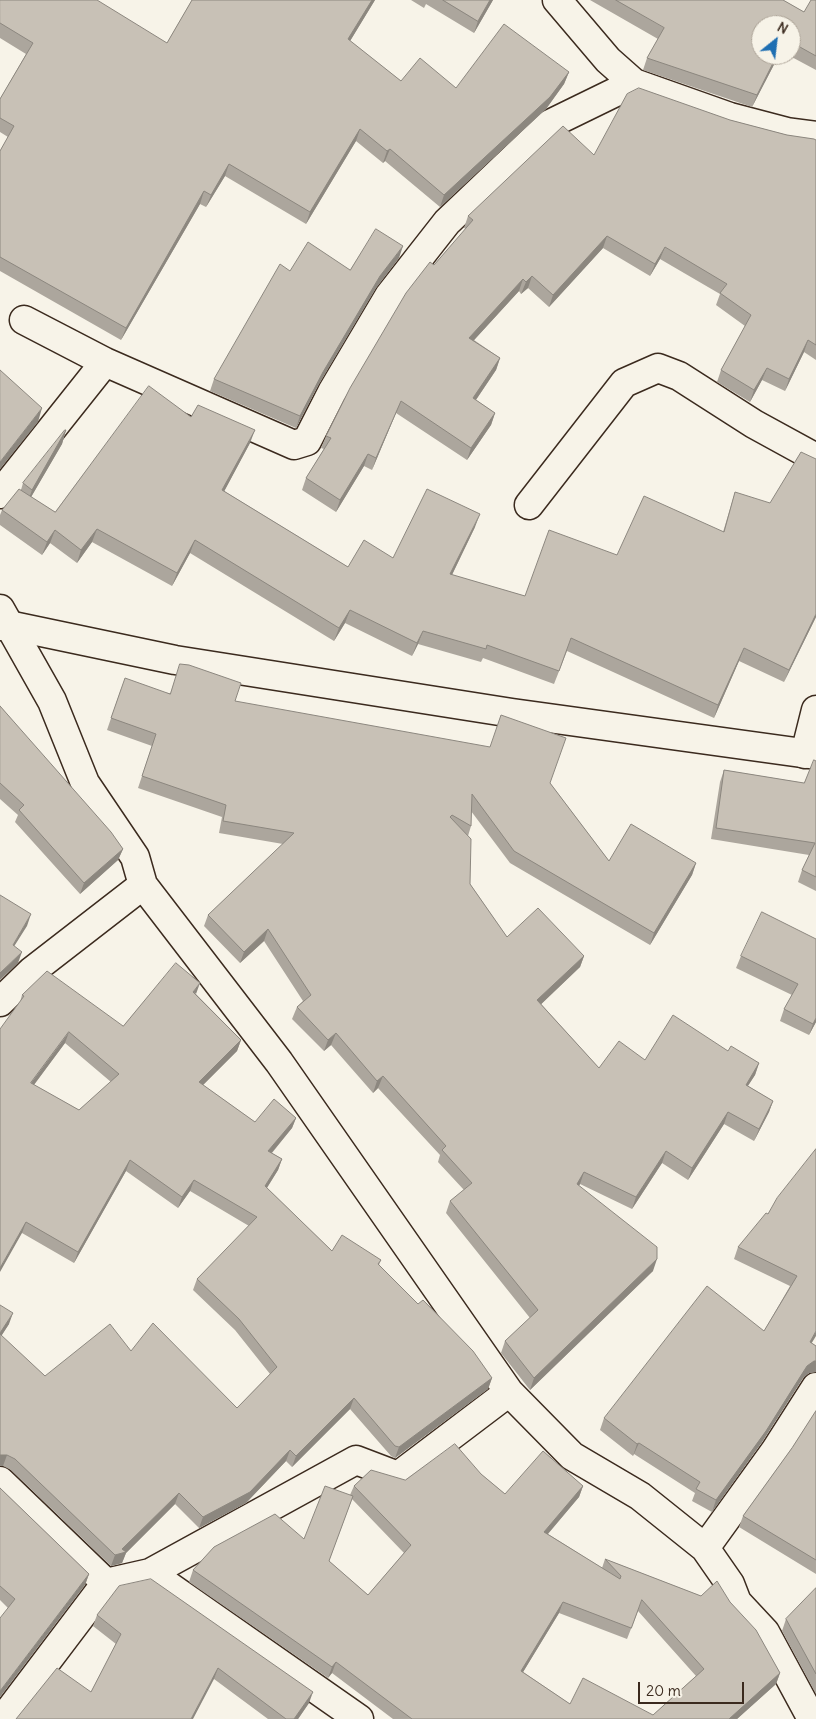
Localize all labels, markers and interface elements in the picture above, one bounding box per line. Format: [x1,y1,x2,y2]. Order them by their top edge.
north arrow [751,15,801,65]
text: N [774,18,791,38]
scale bar [641,1672,747,1704]
text: 20 m [646,1681,681,1700]

